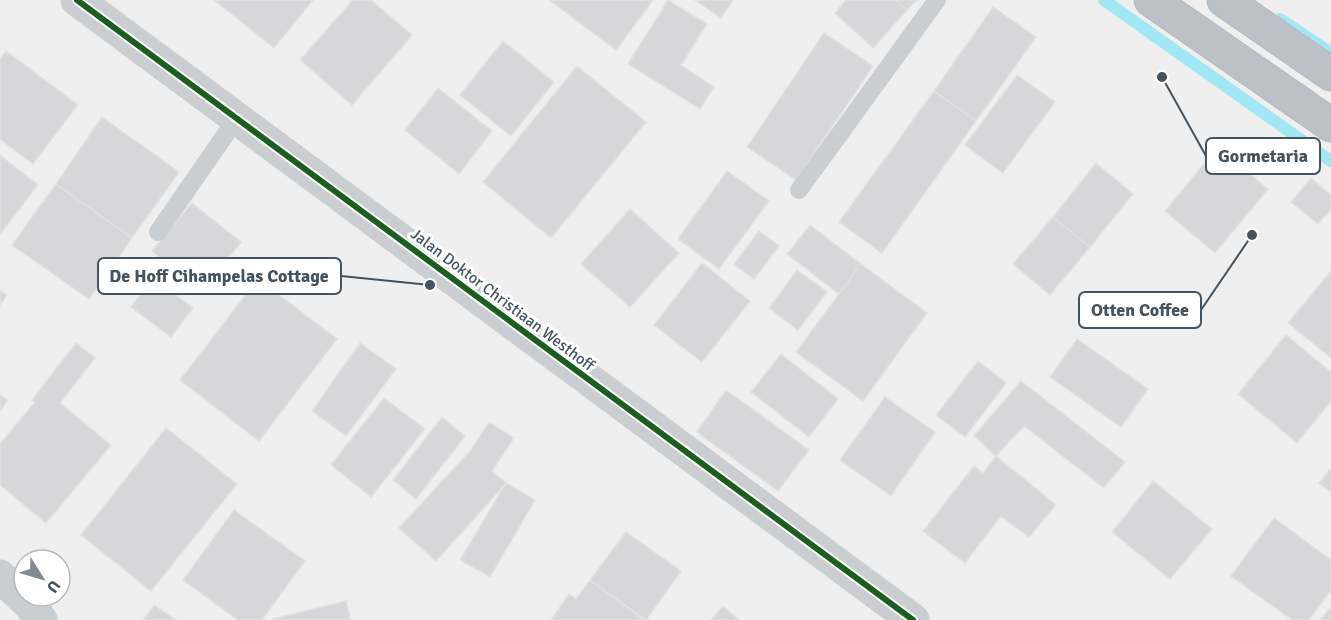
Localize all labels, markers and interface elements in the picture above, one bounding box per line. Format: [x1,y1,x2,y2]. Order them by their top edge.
callout: Gormetaria [1206,138,1320,174]
text: Gormetaria [1218,145,1308,167]
street label: Jalan Doktor Christiaan Westhoff [407,224,599,376]
callout: De Hoff Cihampelas Cottage [98,258,341,294]
text: De Hoff Cihampelas Cottage [109,265,329,287]
callout: Otten Coffee [1079,292,1201,328]
text: Otten Coffee [1091,299,1189,321]
north arrow [12,548,72,608]
text: U [42,576,64,597]

